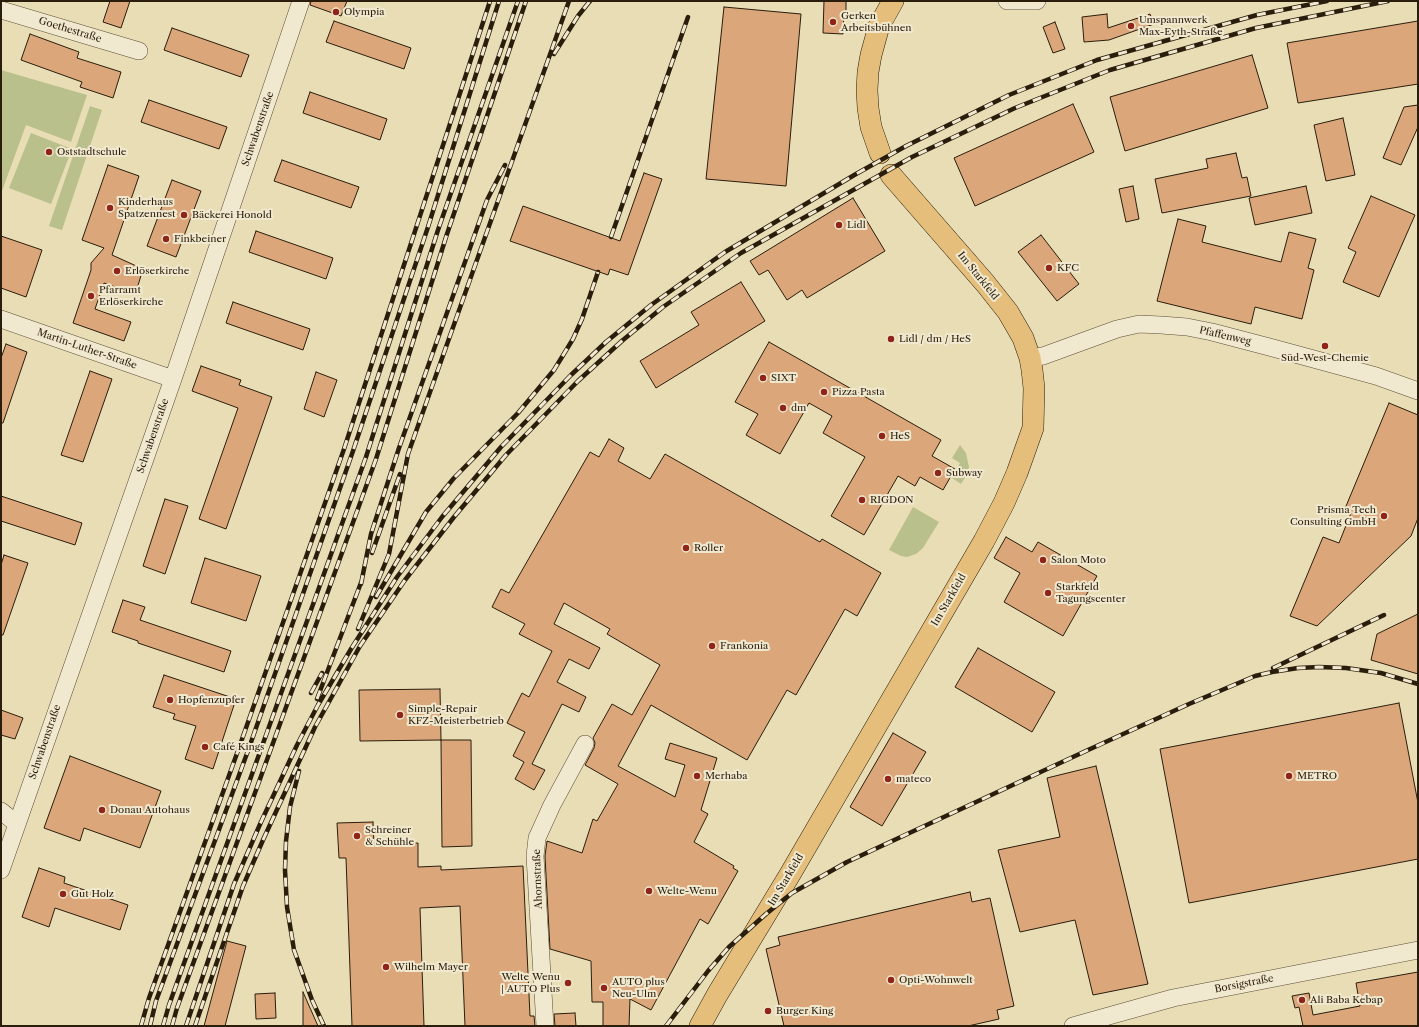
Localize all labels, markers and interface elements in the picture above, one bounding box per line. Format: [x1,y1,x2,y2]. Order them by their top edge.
place label: Olympia [344,6,384,18]
marker: Olympia [331,7,341,17]
place label: Gerken Arbeitsbühnen [841,10,912,34]
place label: Umspannwerk Max-Eyth-Straße [1139,14,1223,38]
street label: Goethestraße [37,15,103,45]
marker: Gerken Arbeitsbühnen [828,17,838,27]
marker: Umspannwerk Max-Eyth-Straße [1126,21,1136,31]
street label: Schwabenstraße [240,90,276,168]
place label: Oststadtschule [57,146,126,158]
marker: Oststadtschule [44,147,54,157]
place label: Kinderhaus Spatzennest [118,196,176,220]
marker: Kinderhaus Spatzennest [105,203,115,213]
place label: Bäckerei Honold [192,209,272,221]
marker: Bäckerei Honold [179,210,189,220]
place label: Lidl [847,219,866,231]
marker: Lidl [834,220,844,230]
place label: Finkbeiner [174,233,226,245]
marker: Finkbeiner [161,234,171,244]
street label: Im Starkfeld [955,249,1001,303]
place label: KFC [1057,262,1079,274]
marker: KFC [1044,263,1054,273]
place label: Erlöserkirche [125,265,189,277]
marker: Erlöserkirche [112,266,122,276]
place label: Pfarramt Erlöserkirche [99,284,163,308]
marker: Pfarramt Erlöserkirche [86,291,96,301]
street label: Pfaffenweg [1198,324,1252,348]
street label: Martin-Luther-Straße [35,326,139,372]
place label: Lidl / dm / HeS [899,333,971,345]
marker: Lidl / dm / HeS [886,334,896,344]
marker: Süd-West-Chemie [1320,341,1330,351]
place label: Süd-West-Chemie [1281,352,1369,364]
place label: SIXT [771,372,796,384]
marker: SIXT [758,373,768,383]
place label: Pizza Pasta [832,386,885,398]
marker: Pizza Pasta [819,387,829,397]
street label: Schwabenstraße [135,397,171,475]
place label: dm [791,402,806,414]
marker: dm [778,403,788,413]
place label: HeS [890,430,910,442]
marker: HeS [877,431,887,441]
place label: Subway [946,467,983,479]
marker: Subway [933,468,943,478]
place label: RIGDON [870,494,914,506]
marker: RIGDON [857,495,867,505]
place label: Prisma Tech Consulting GmbH [1290,504,1376,528]
marker: Prisma Tech Consulting GmbH [1379,511,1389,521]
place label: Roller [694,542,723,554]
marker: Roller [681,543,691,553]
place label: Salon Moto [1051,554,1106,566]
marker: Salon Moto [1038,555,1048,565]
street label: Im Starkfeld [929,572,969,628]
place label: Starkfeld Tagungscenter [1056,581,1126,604]
marker: Starkfeld Tagungscenter [1043,588,1053,598]
place label: Frankonia [720,640,768,652]
marker: Frankonia [707,641,717,651]
place label: Hopfenzupfer [178,694,245,706]
marker: Hopfenzupfer [165,695,175,705]
street label: Schwabenstraße [27,703,63,781]
place label: Simple-Repair KFZ-Meisterbetrieb [408,703,504,726]
marker: Simple-Repair KFZ-Meisterbetrieb [395,710,405,720]
place label: Café Kings [213,741,264,753]
marker: Café Kings [200,742,210,752]
place label: Merhaba [705,770,748,782]
place label: METRO [1297,770,1337,782]
marker: Merhaba [692,771,702,781]
marker: METRO [1284,771,1294,781]
place label: mateco [896,773,931,785]
marker: mateco [883,774,893,784]
place label: Donau Autohaus [110,804,190,816]
marker: Donau Autohaus [97,805,107,815]
place label: Schreiner & Schühle [365,824,414,848]
marker: Schreiner & Schühle [352,831,362,841]
street label: Ahornstraße [531,849,545,909]
street label: Im Starkfeld [766,852,806,908]
place label: Welte-Wenu [657,885,717,897]
marker: Welte-Wenu [644,886,654,896]
place label: Gut Holz [71,888,114,900]
marker: Gut Holz [58,889,68,899]
place label: Wilhelm Mayer [394,961,468,973]
marker: Wilhelm Mayer [381,962,391,972]
place label: Welte Wenu | AUTO Plus [501,971,560,994]
street label: Borsigstraße [1213,972,1275,996]
place label: Opti-Wohnwelt [899,974,973,986]
marker: Opti-Wohnwelt [886,975,896,985]
place label: AUTO plus Neu-Ulm [612,976,665,1000]
marker: Welte Wenu | AUTO Plus [563,978,573,988]
marker: AUTO plus Neu-Ulm [599,983,609,993]
place label: Ali Baba Kebap [1310,994,1383,1006]
marker: Ali Baba Kebap [1297,995,1307,1005]
place label: Burger King [776,1005,833,1017]
marker: Burger King [763,1006,773,1016]

